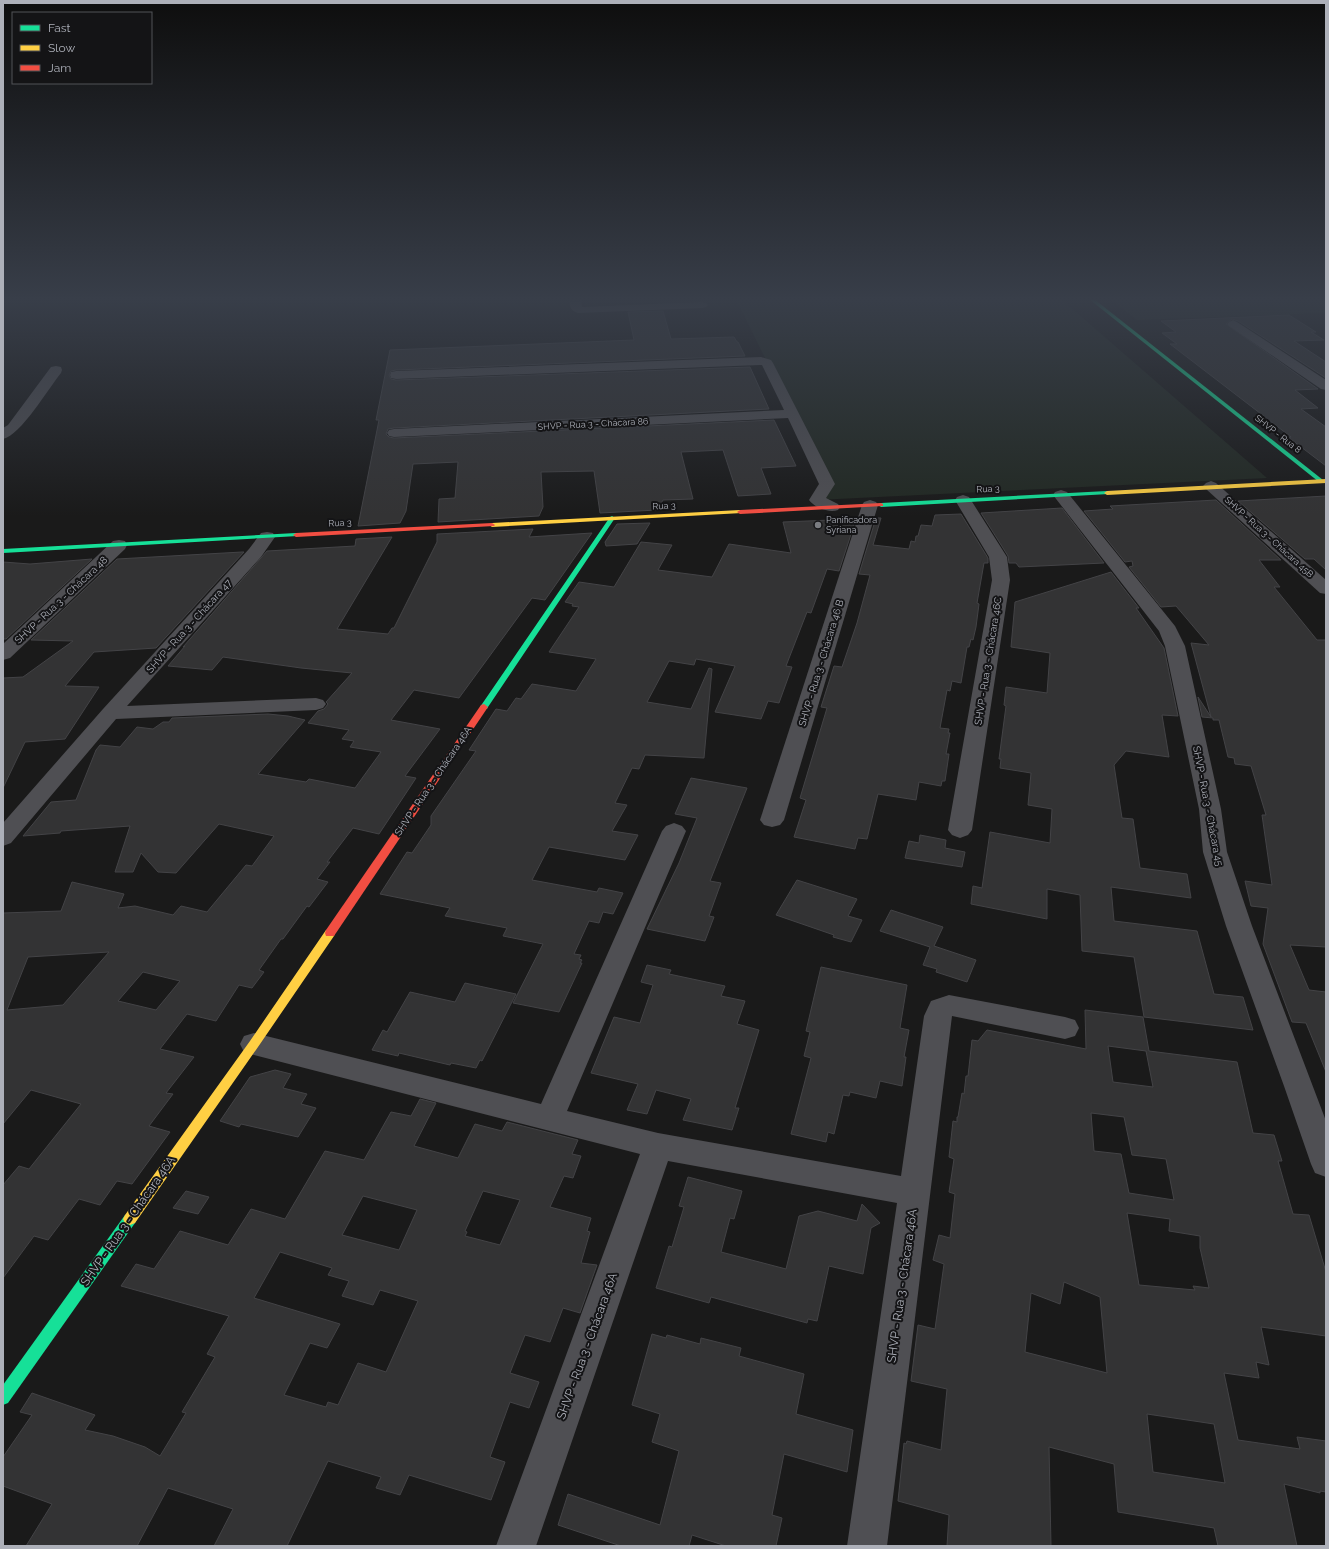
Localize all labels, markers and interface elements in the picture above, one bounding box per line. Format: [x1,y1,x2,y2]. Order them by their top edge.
legend [12,12,152,84]
text: Fast [48,21,71,35]
text: Slow [48,41,75,55]
text: Jam [48,61,71,75]
street label: SHVP - Rua 8 [1253,413,1303,455]
street label: SHVP - Rua 3 - Chácara 86 [537,416,649,432]
street label: Rua 3 [976,483,1000,495]
street label: SHVP - Rua 3 - Chácara 45B [1223,495,1315,579]
street label: Rua 3 [652,500,676,512]
place label: Panificadora Syriana [826,515,877,535]
street label: Rua 3 [328,517,352,529]
marker: Panificadora Syriana [813,520,823,530]
street label: SHVP - Rua 3 - Chácara 48 [12,554,110,646]
street label: SHVP - Rua 3 - Chácara 47 [144,577,234,675]
street label: SHVP - Rua 3 - Chácara 46C [972,596,1004,726]
street label: SHVP - Rua 3 - Chácara 46 B [796,598,846,728]
street label: SHVP - Rua 3 - Chácara 46A [392,724,474,838]
street label: SHVP - Rua 3 - Chácara 45 [1191,745,1225,867]
street label: SHVP - Rua 3 - Chácara 46A [78,1153,178,1289]
street label: SHVP - Rua 3 - Chácara 46A [884,1208,920,1364]
street label: SHVP - Rua 3 - Chácara 46A [554,1271,620,1421]

